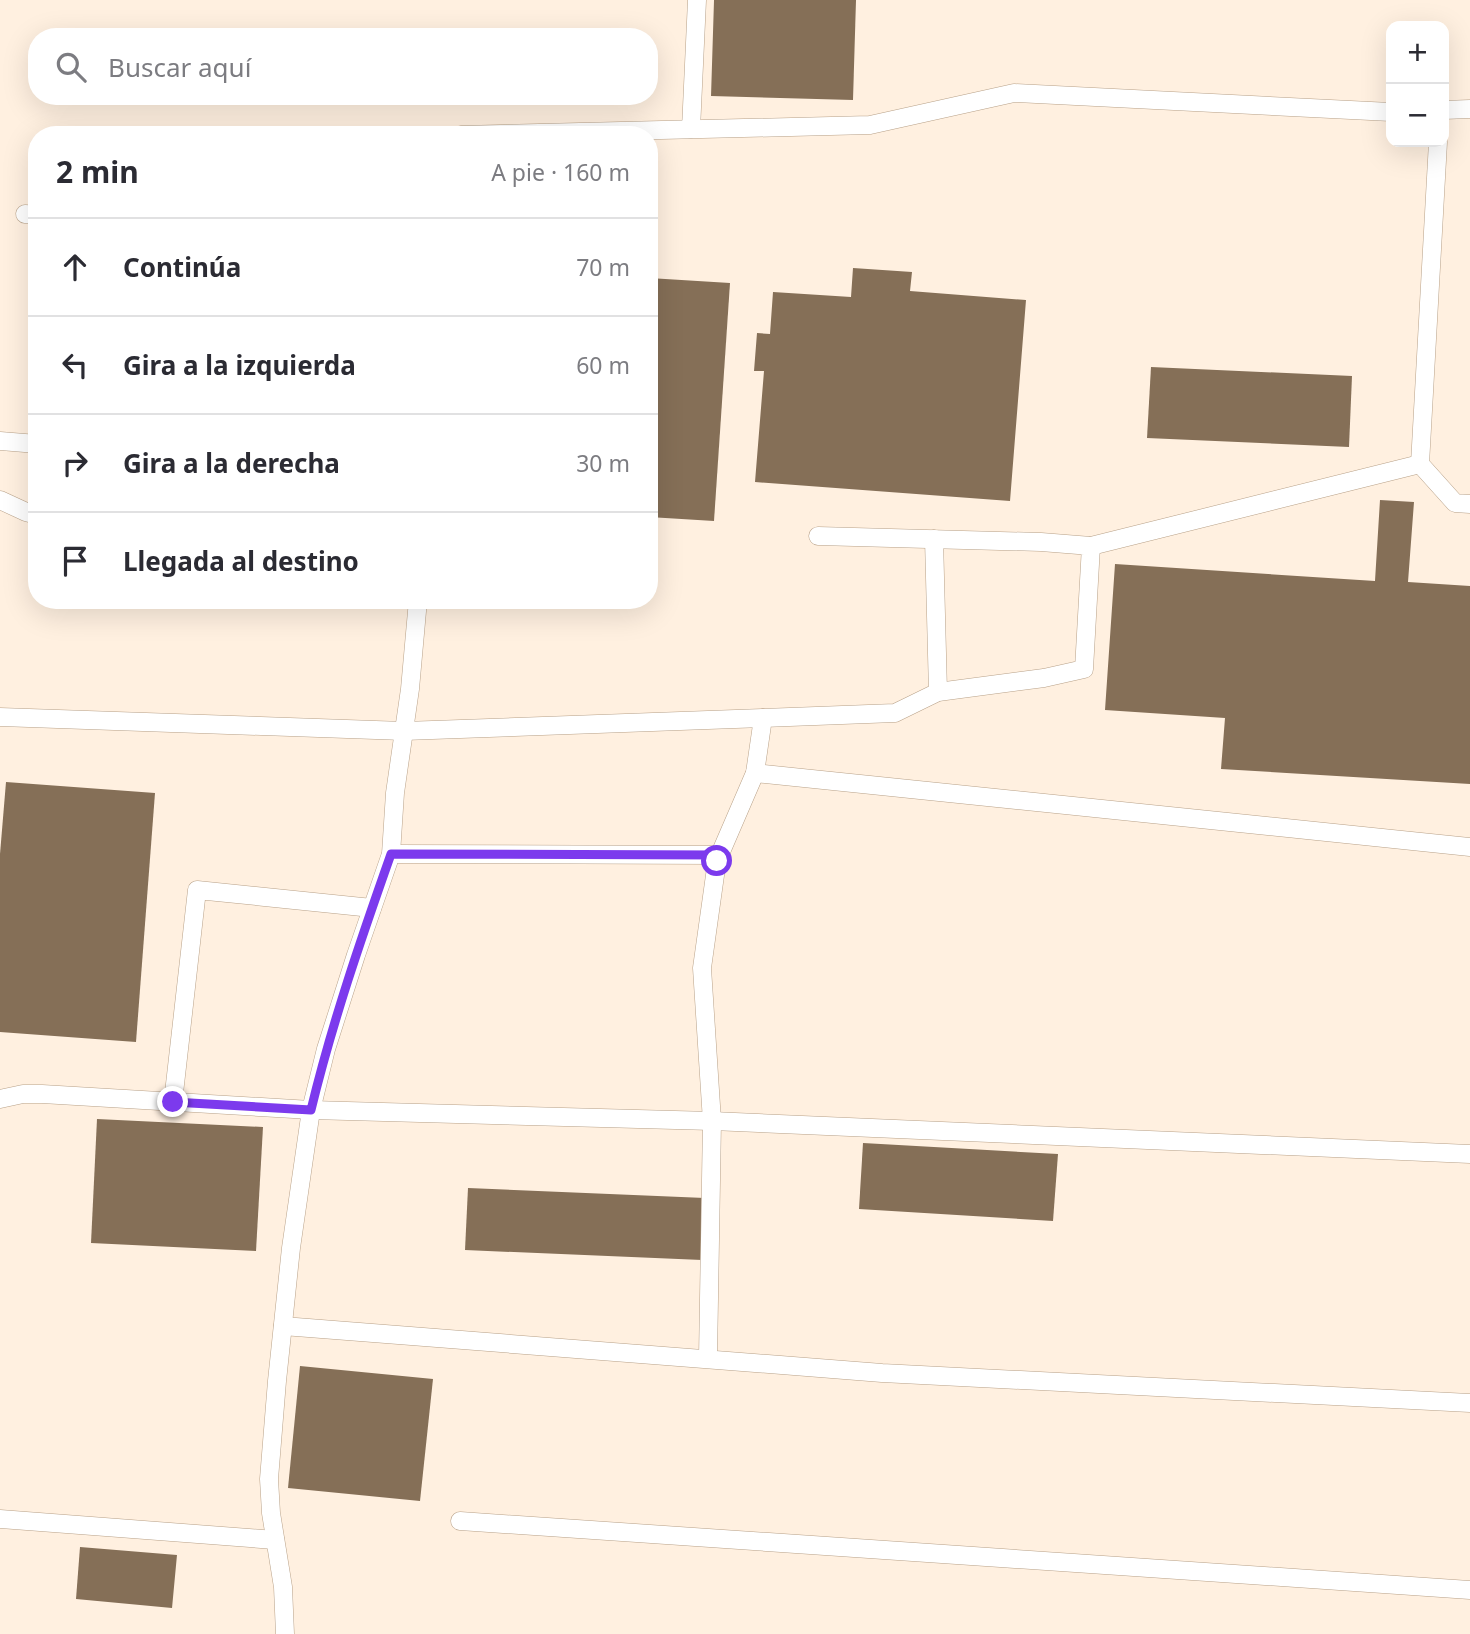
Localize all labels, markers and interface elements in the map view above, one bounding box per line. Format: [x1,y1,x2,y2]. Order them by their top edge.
map controls [1386,21,1449,147]
button: + [1386,21,1449,84]
search box [28,28,658,105]
icon: search [52,48,90,86]
text: Buscar aquí [108,49,251,85]
button: − [1386,84,1449,147]
text: 2 min [56,151,139,192]
text: A pie · 160 m [491,156,630,188]
icon: ahead [56,248,94,286]
text: Continúa [123,249,241,285]
text: 70 m [576,251,630,283]
icon: left [56,346,94,384]
text: Gira a la izquierda [123,347,356,383]
text: 60 m [576,349,630,381]
icon: right [56,444,94,482]
text: Gira a la derecha [123,445,340,481]
text: 30 m [576,447,630,479]
icon: arrive [56,542,94,580]
text: Llegada al destino [123,543,359,579]
route start [701,845,732,876]
route end [157,1086,188,1117]

